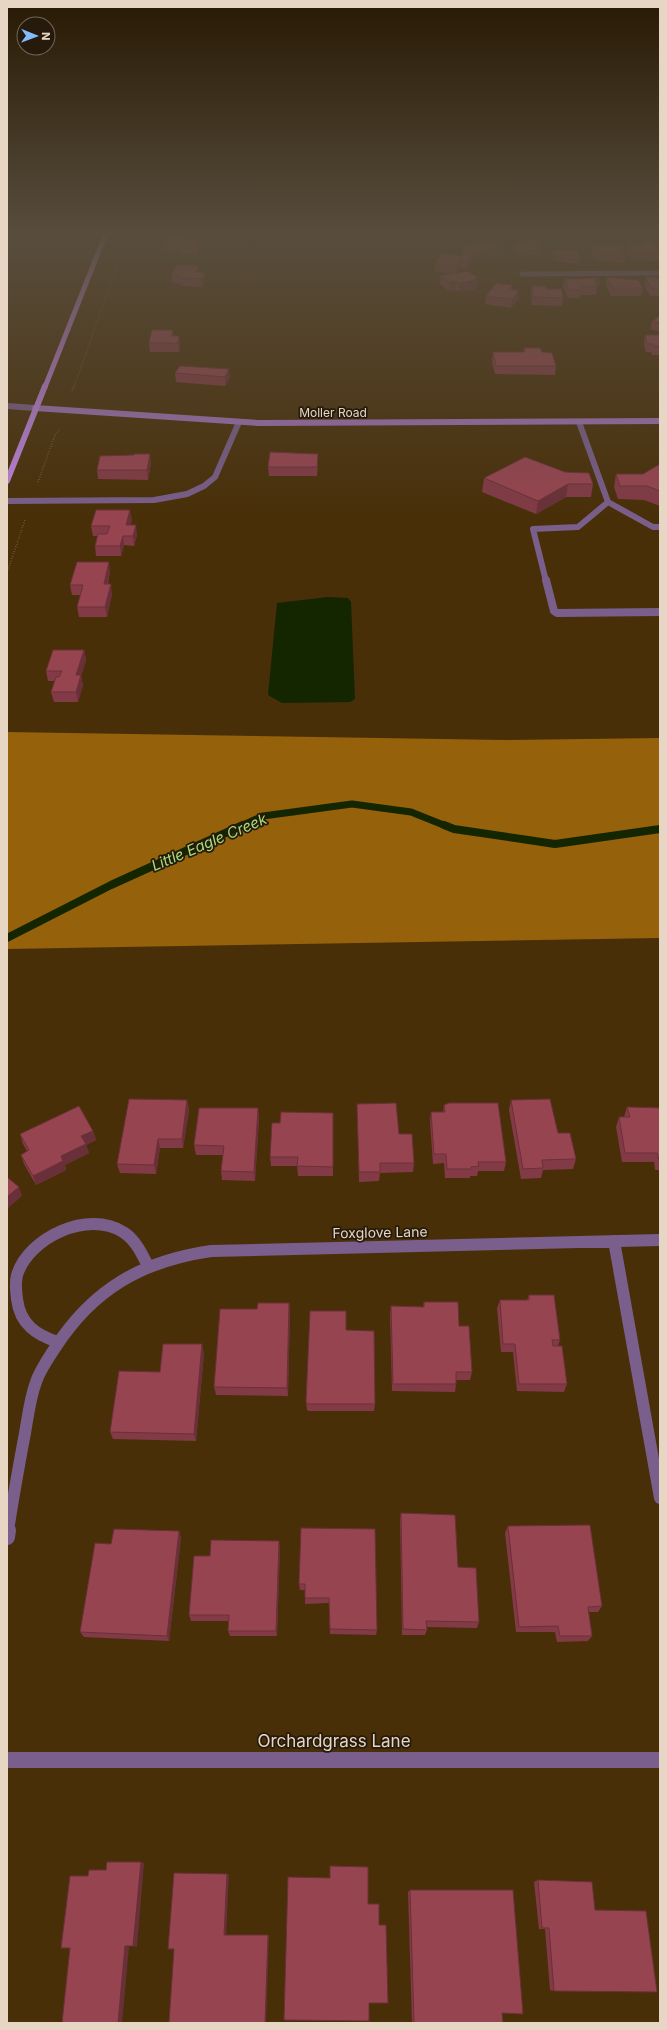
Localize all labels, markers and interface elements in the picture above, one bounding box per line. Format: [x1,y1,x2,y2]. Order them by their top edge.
north arrow [16,16,56,56]
text: N [39,32,53,40]
street label: Moller Road [299,405,367,420]
water label: Little Eagle Creek [148,809,270,875]
street label: Foxglove Lane [332,1223,428,1241]
street label: Orchardgrass Lane [257,1731,411,1751]

